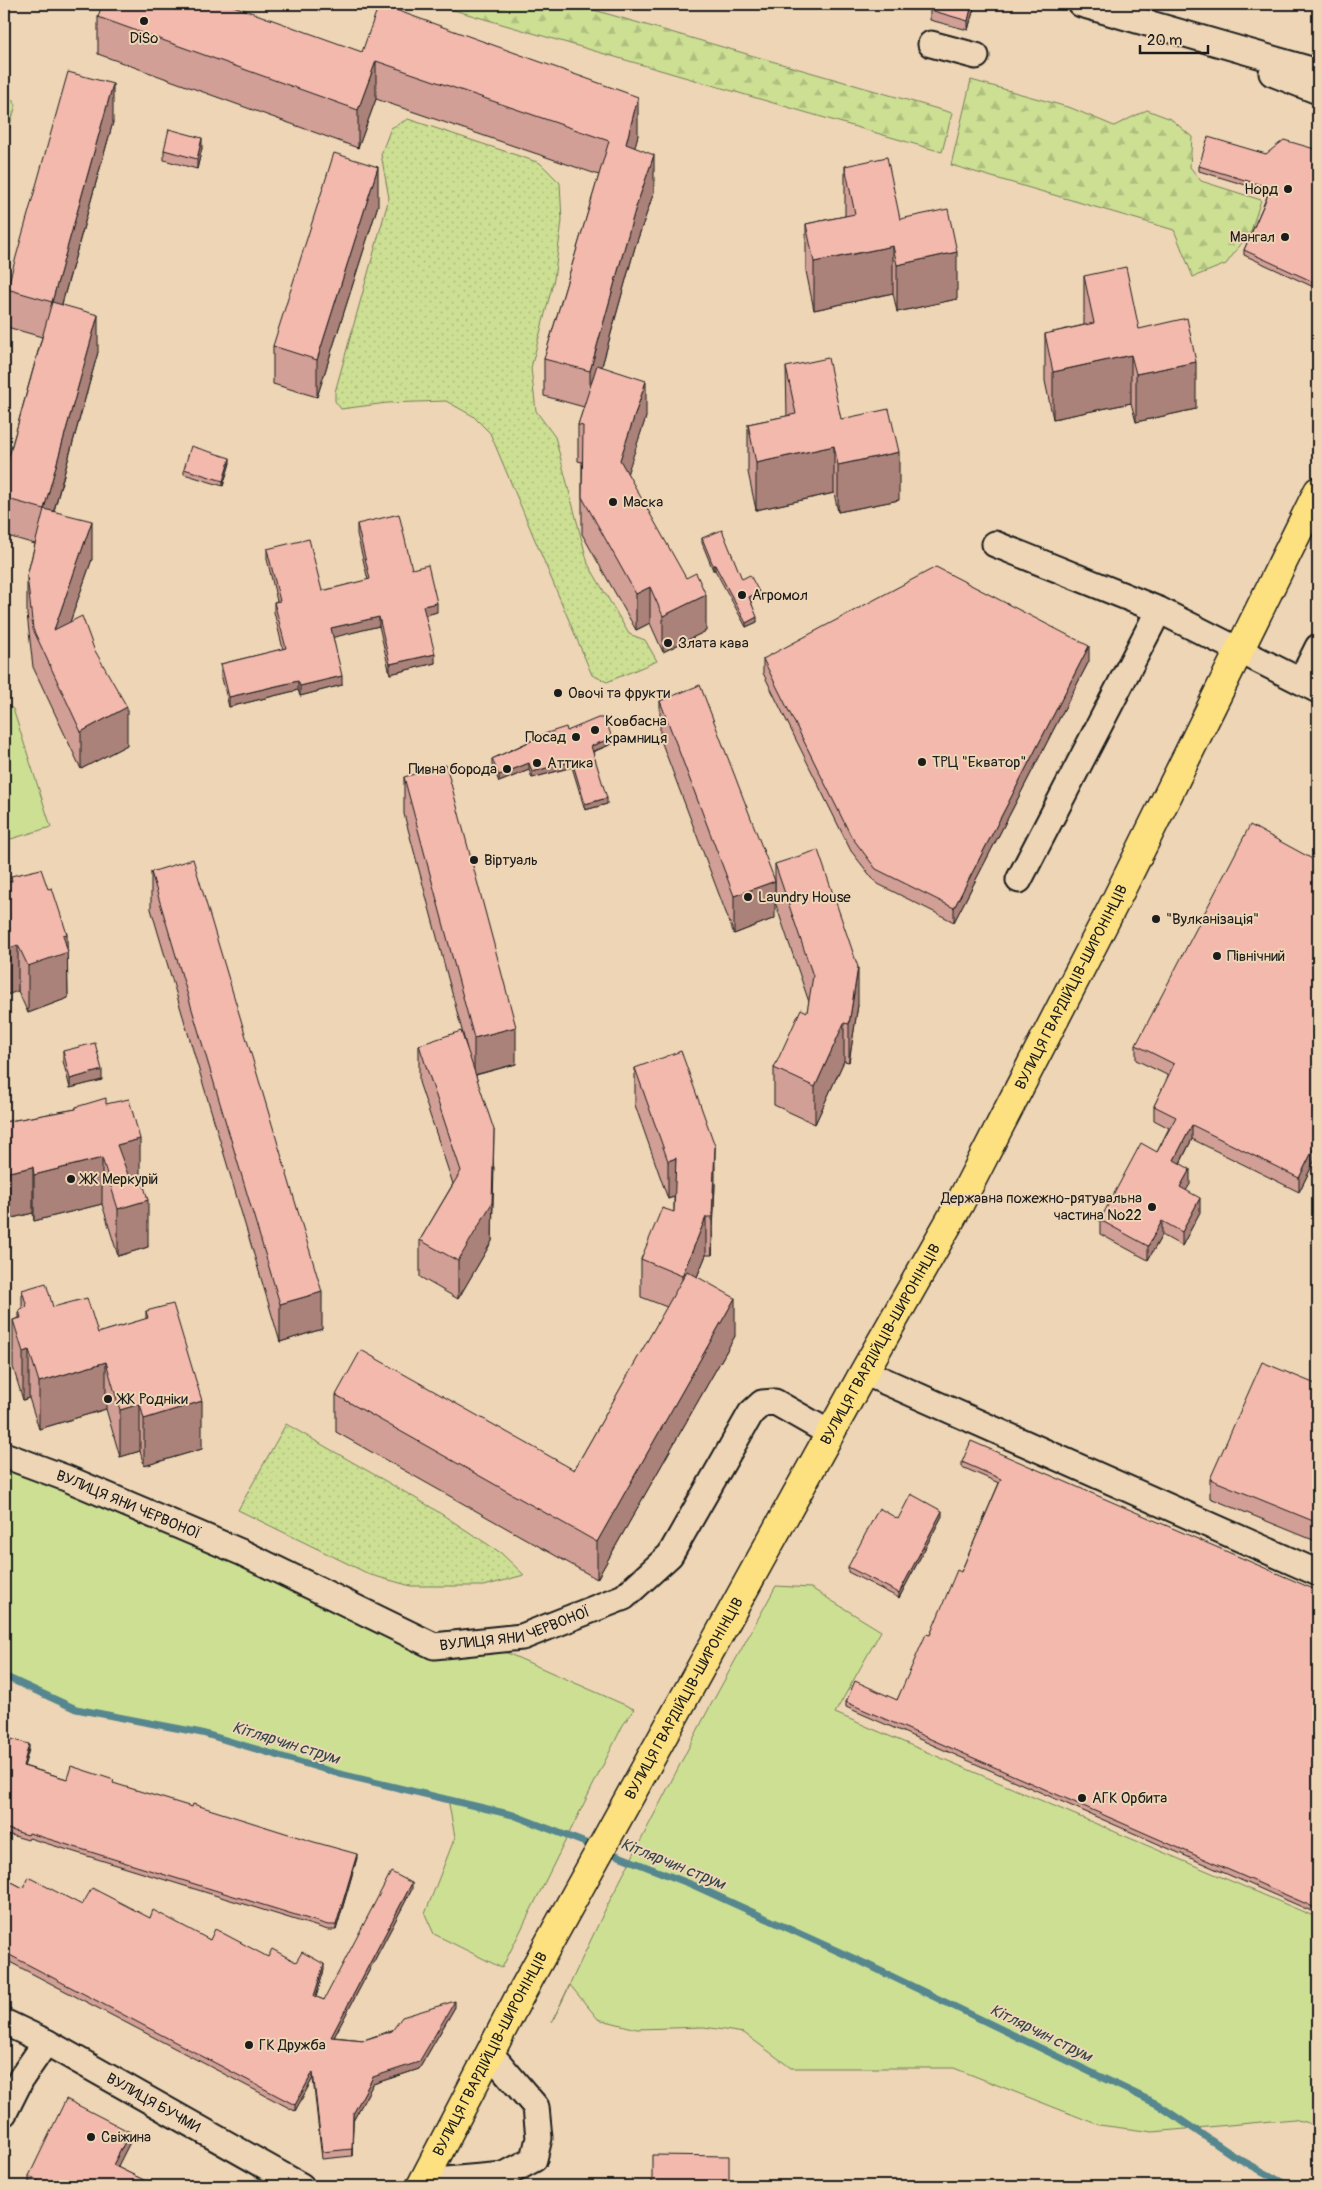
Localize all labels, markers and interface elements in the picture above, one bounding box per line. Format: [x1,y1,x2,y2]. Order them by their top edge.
marker: DiSo [138,15,150,27]
scale bar [1140,22,1207,54]
place label: DiSo [130,29,158,48]
text: 20 m [1147,31,1182,50]
place label: Норд [1244,180,1278,199]
marker: Норд [1282,183,1294,195]
place label: Мангал [1230,228,1275,247]
marker: Мангал [1279,231,1291,243]
place label: Маска [623,493,663,512]
marker: Маска [607,496,619,508]
place label: Агромол [752,586,808,605]
marker: Агромол [736,589,748,601]
place label: Злата кава [678,634,749,653]
marker: Злата кава [662,637,674,649]
place label: Овочі та фрукти [568,684,671,703]
marker: Овочі та фрукти [552,687,564,699]
place label: Ковбасна крамниця [605,712,667,748]
marker: Ковбасна крамниця [589,724,601,736]
place label: Посад [525,728,566,747]
marker: Посад [570,731,582,743]
place label: ТРЦ "Екватор" [932,753,1026,772]
place label: Аттика [547,754,593,773]
marker: ТРЦ "Екватор" [916,756,928,768]
marker: Аттика [531,757,543,769]
place label: Пивна борода [408,760,497,779]
marker: Пивна борода [501,763,513,775]
place label: Віртуаль [484,851,538,870]
marker: Віртуаль [468,854,480,866]
street label: ВУЛИЦЯ ГВАРДІЙЦІВ-ШИРОНІНЦІВ [1011,881,1132,1093]
place label: Laundry House [758,888,851,907]
marker: Laundry House [742,891,754,903]
place label: "Вулканізація" [1166,910,1259,929]
marker: "Вулканізація" [1150,913,1162,925]
place label: Північний [1227,947,1285,966]
marker: Північний [1211,950,1223,962]
place label: ЖК Меркурій [79,1170,158,1189]
marker: ЖК Меркурій [65,1173,77,1185]
place label: Державна пожежно-рятувальна частина №22 [940,1189,1142,1225]
marker: Державна пожежно-рятувальна частина №22 [1146,1201,1158,1213]
street label: ВУЛИЦЯ ГВАРДІЙЦІВ-ШИРОНІНЦІВ [816,1240,944,1448]
place label: ЖК Родніки [116,1390,188,1409]
marker: ЖК Родніки [102,1393,114,1405]
street label: ВУЛИЦЯ ЯНИ ЧЕРВОНОЇ [54,1466,204,1544]
street label: ВУЛИЦЯ ГВАРДІЙЦІВ-ШИРОНІНЦІВ [620,1594,747,1803]
street label: ВУЛИЦЯ ЯНИ ЧЕРВОНОЇ [439,1602,593,1655]
water label: Кітлярчин струм [230,1717,343,1769]
place label: АГК Орбита [1092,1789,1167,1808]
marker: АГК Орбита [1076,1792,1088,1804]
water label: Кітлярчин струм [618,1834,730,1895]
street label: ВУЛИЦЯ ГВАРДІЙЦІВ-ШИРОНІНЦІВ [429,1949,552,2159]
water label: Кітлярчин струм [987,2000,1097,2067]
place label: ГК Дружба [259,2036,326,2055]
marker: ГК Дружба [243,2039,255,2051]
street label: ВУЛИЦЯ БУЧМИ [103,2069,204,2137]
place label: Свіжина [101,2128,151,2147]
marker: Свіжина [85,2131,97,2143]

